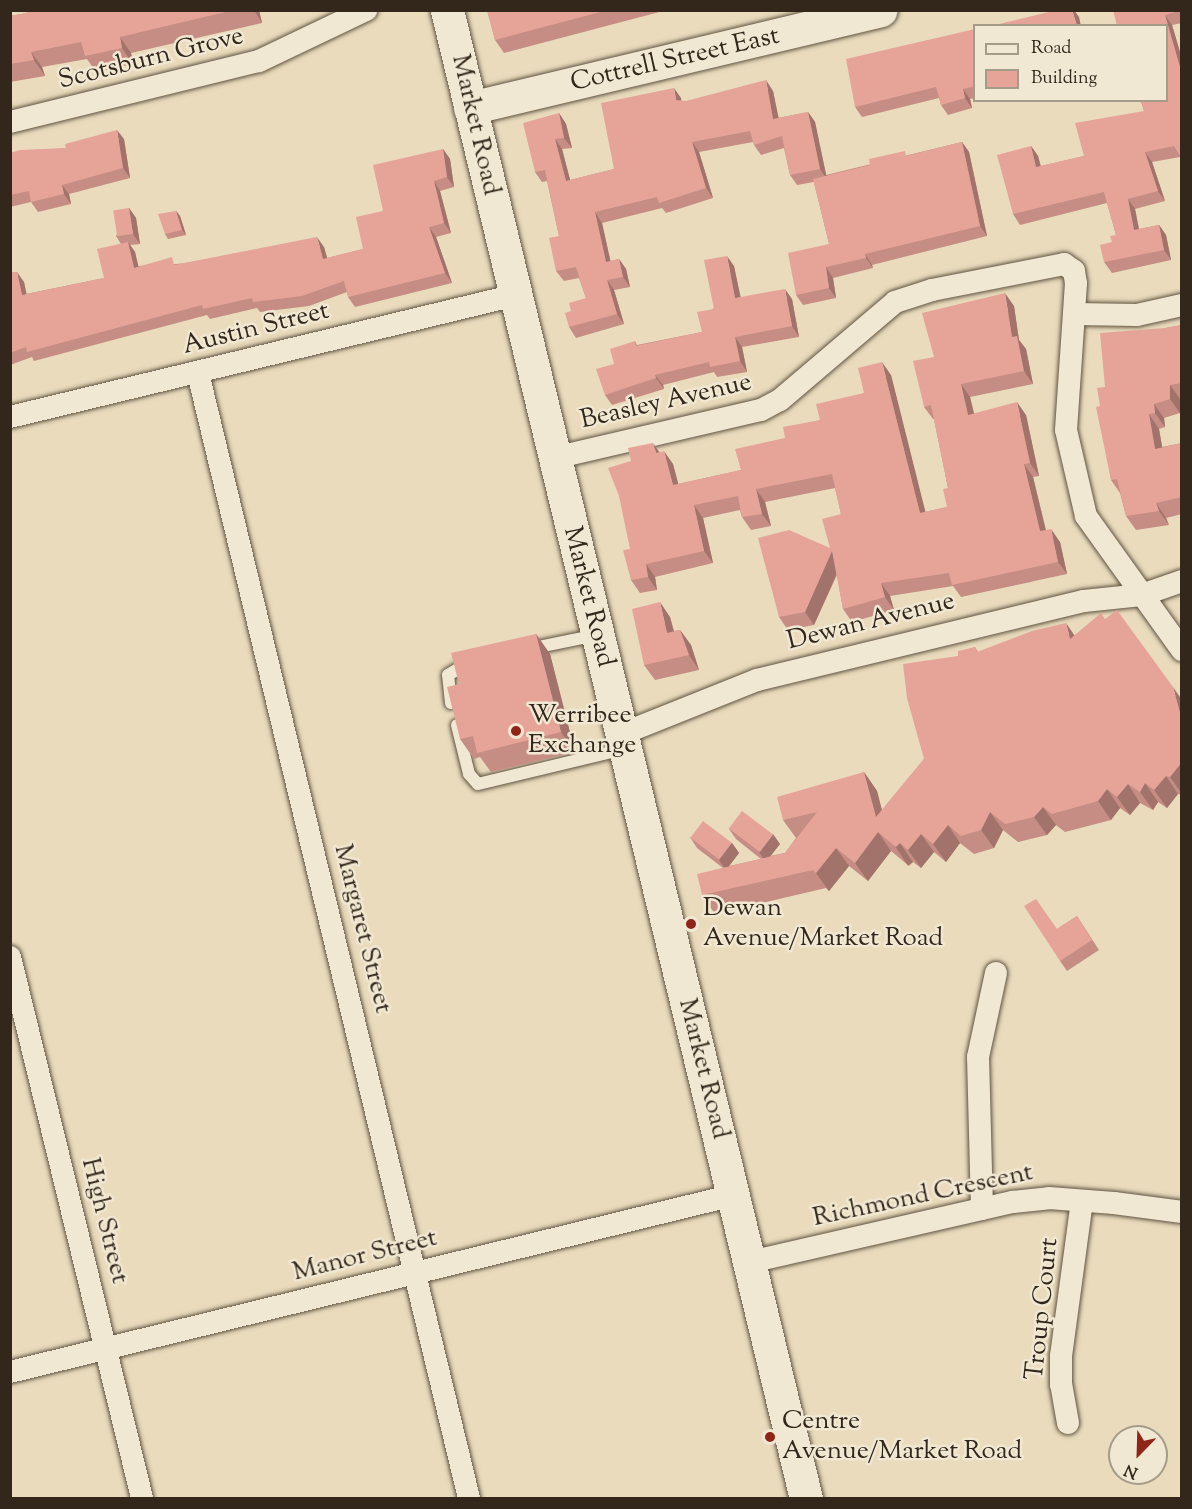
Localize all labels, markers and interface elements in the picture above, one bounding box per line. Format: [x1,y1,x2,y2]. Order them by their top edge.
street label: Scotsburn Grove [55,21,247,97]
street label: Cottrell Street East [568,21,782,99]
legend [973,24,1168,102]
text: Road [1031,36,1071,62]
street label: Market Road [444,51,506,199]
text: Building [1031,66,1097,92]
street label: Austin Street [180,296,332,362]
street label: Beasley Avenue [577,367,755,437]
street label: Market Road [555,524,621,670]
street label: Dewan Avenue [784,586,958,658]
place label: Werribee Exchange [528,700,636,762]
marker: Werribee Exchange [509,724,523,738]
street label: Margaret Street [326,841,398,1017]
place label: Dewan Avenue/Market Road [703,893,943,954]
marker: Dewan Avenue/Market Road [684,917,698,931]
street label: Market Road [670,996,736,1142]
street label: High Street [73,1155,135,1287]
street label: Richmond Crescent [810,1157,1036,1235]
street label: Manor Street [290,1223,440,1289]
street label: Troup Court [1020,1236,1066,1382]
place label: Centre Avenue/Market Road [782,1406,1022,1468]
north arrow [1108,1425,1168,1485]
marker: Centre Avenue/Market Road [763,1430,777,1444]
text: N [1121,1457,1142,1483]

